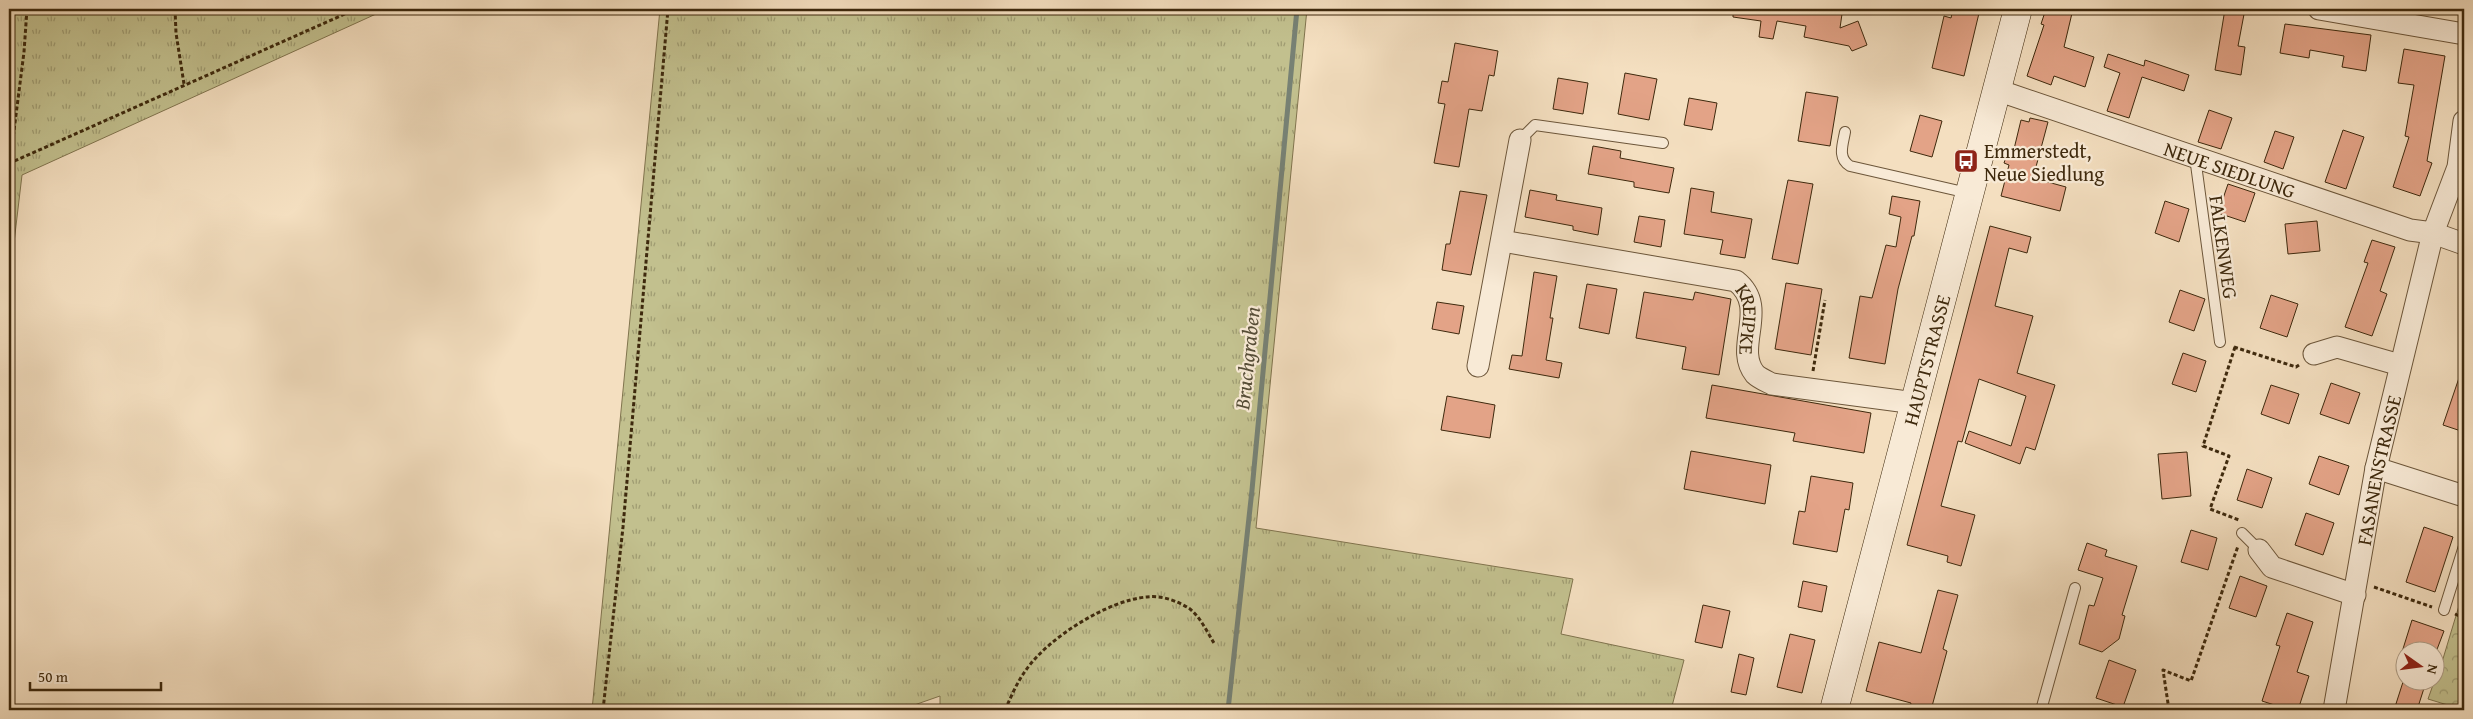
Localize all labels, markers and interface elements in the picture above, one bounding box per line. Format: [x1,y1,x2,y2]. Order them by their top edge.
street label: NEUE SIEDLUNG [2160,133,2300,205]
place label: Emmerstedt, Neue Siedlung [1984,136,2104,188]
bus stop icon: Emmerstedt, Neue Siedlung [1953,148,1979,174]
street label: FALKENWEG [2202,193,2246,301]
street label: KREIPKE [1729,277,1766,355]
street label: HAUPTSTRASSE [1895,291,1957,428]
water label: Bruchgraben [1226,305,1268,412]
street label: FASANENSTRASSE [2348,392,2408,547]
north arrow [2396,642,2446,692]
scale bar [30,659,161,691]
text: N [2422,662,2443,677]
text: 50 m [38,666,69,687]

